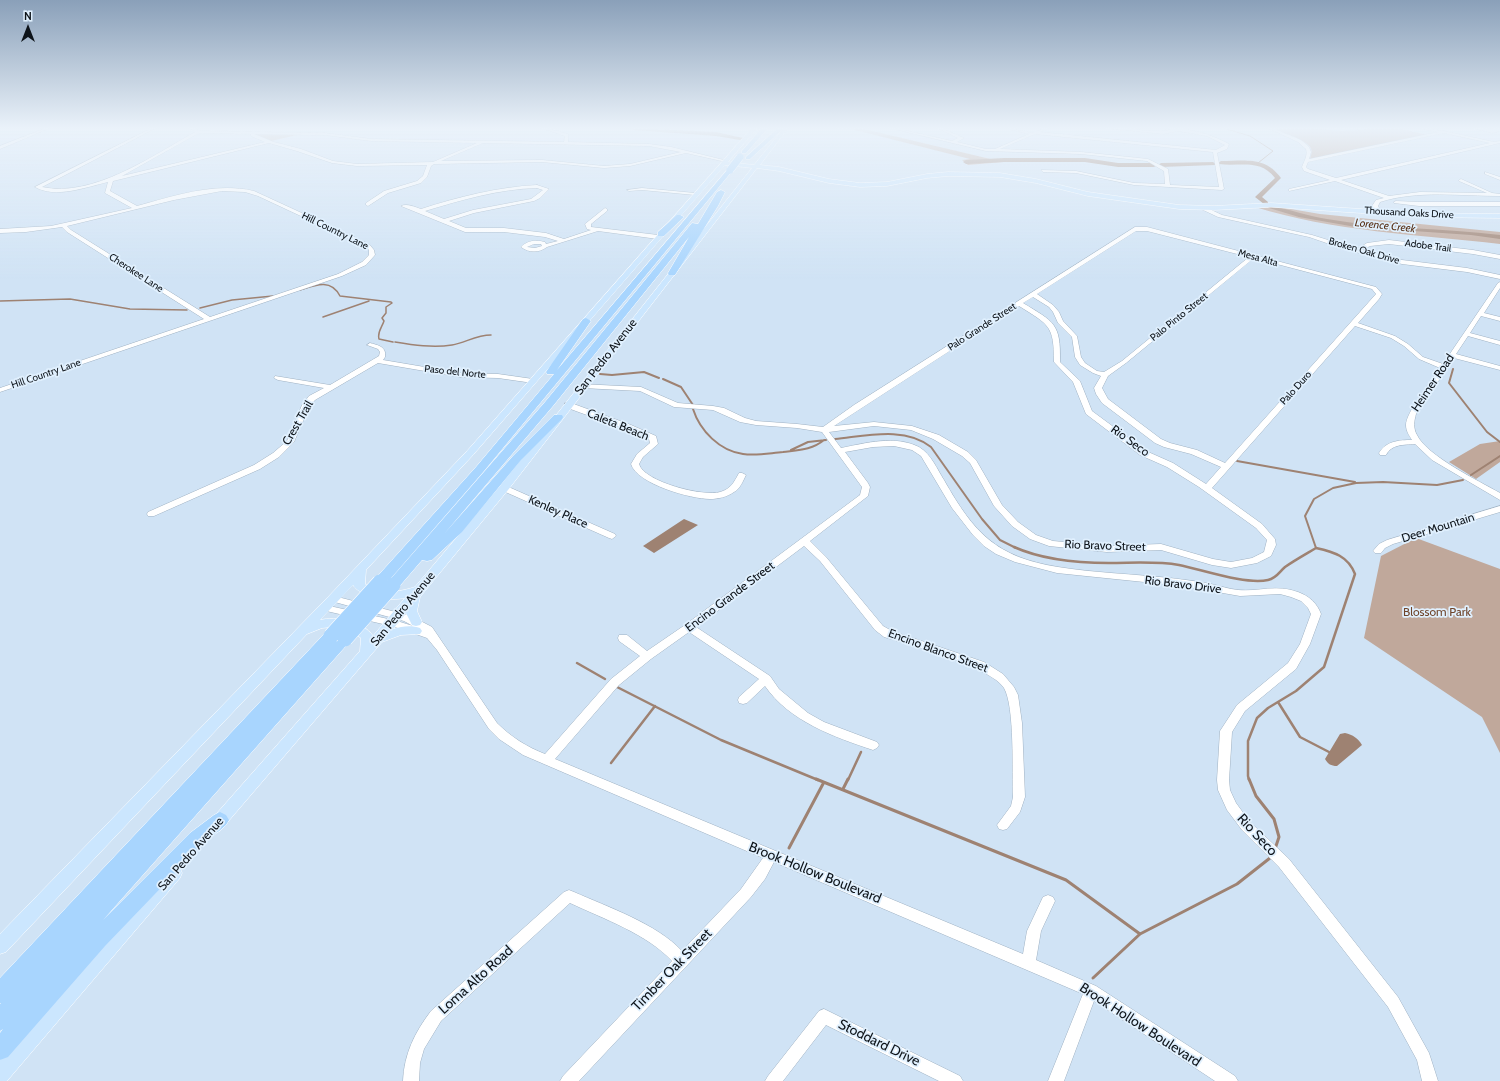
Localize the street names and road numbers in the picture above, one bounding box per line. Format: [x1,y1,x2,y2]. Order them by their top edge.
street label: Thousand Oaks Drive [1364,205,1454,221]
street label: Hill Country Lane [300,210,370,252]
street label: Broken Oak Drive [1327,235,1401,267]
street label: Adobe Trail [1404,237,1452,255]
street label: Mesa Alta [1237,247,1279,269]
street label: Cherokee Lane [107,251,165,295]
street label: Palo Pinto Street [1148,290,1210,344]
street label: Palo Grande Street [946,300,1018,354]
street label: San Pedro Avenue [572,316,640,398]
street label: Heimer Road [1409,352,1457,414]
street label: Hill Country Lane [10,356,82,392]
street label: Paso del Norte [424,363,486,381]
street label: Palo Duro [1278,369,1314,407]
street label: Crest Trail [280,398,316,448]
street label: Caleta Beach [585,406,651,444]
street label: Rio Seco [1108,422,1152,460]
street label: Kenley Place [526,492,590,532]
street label: Deer Mountain [1400,510,1476,546]
street label: Rio Bravo Street [1064,537,1146,555]
street label: Encino Grande Street [683,559,777,635]
street label: San Pedro Avenue [368,569,438,649]
street label: Rio Bravo Drive [1144,573,1222,597]
street label: Encino Blanco Street [886,626,990,676]
street label: Rio Seco [1233,810,1281,860]
street label: San Pedro Avenue [155,814,227,894]
street label: Brook Hollow Boulevard [746,839,884,907]
street label: Timber Oak Street [628,925,716,1015]
street label: Loma Alto Road [435,942,517,1018]
street label: Brook Hollow Boulevard [1076,979,1204,1071]
street label: Stoddard Drive [835,1016,923,1070]

